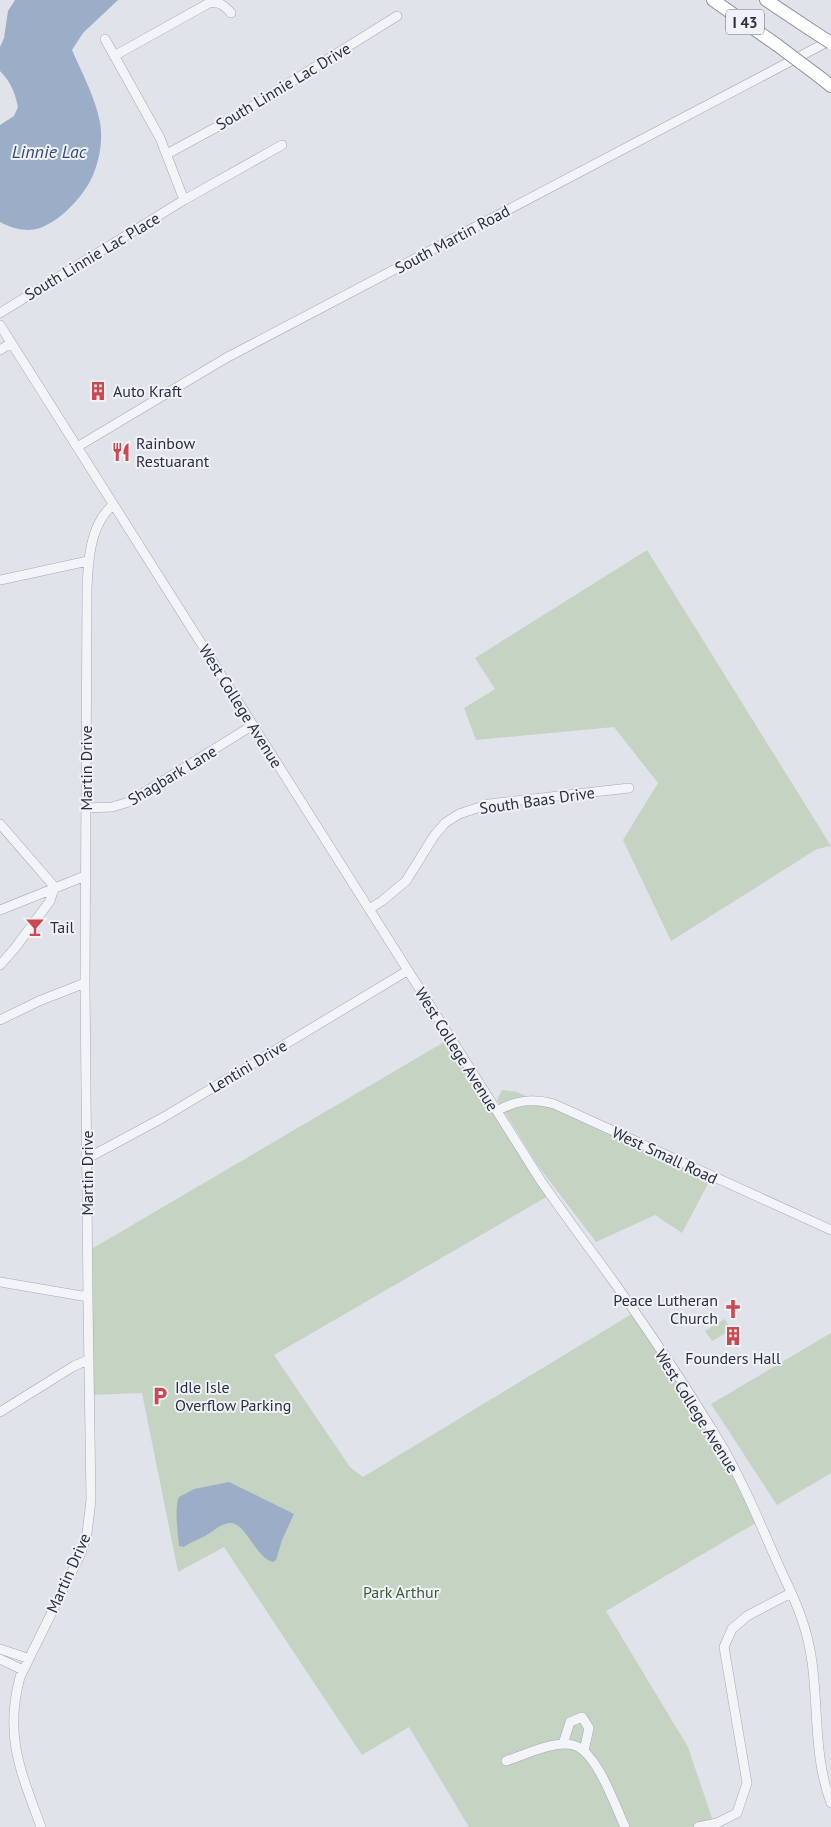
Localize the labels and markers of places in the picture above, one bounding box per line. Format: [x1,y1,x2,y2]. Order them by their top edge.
building icon: Auto Kraft [87,380,109,402]
place label: Auto Kraft [113,381,183,401]
place label: Rainbow Restuarant [136,433,210,471]
restaurant icon: Rainbow Restuarant [110,441,132,463]
bar icon: Tail [24,916,46,938]
place label: Tail [50,917,74,937]
place label: Peace Lutheran Church [613,1290,718,1328]
church icon: Peace Lutheran Church [722,1298,744,1320]
building icon: Founders Hall [722,1325,744,1347]
place label: Founders Hall [685,1348,781,1368]
place label: Idle Isle Overflow Parking [175,1377,291,1415]
parking icon: Idle Isle Overflow Parking [149,1385,171,1407]

